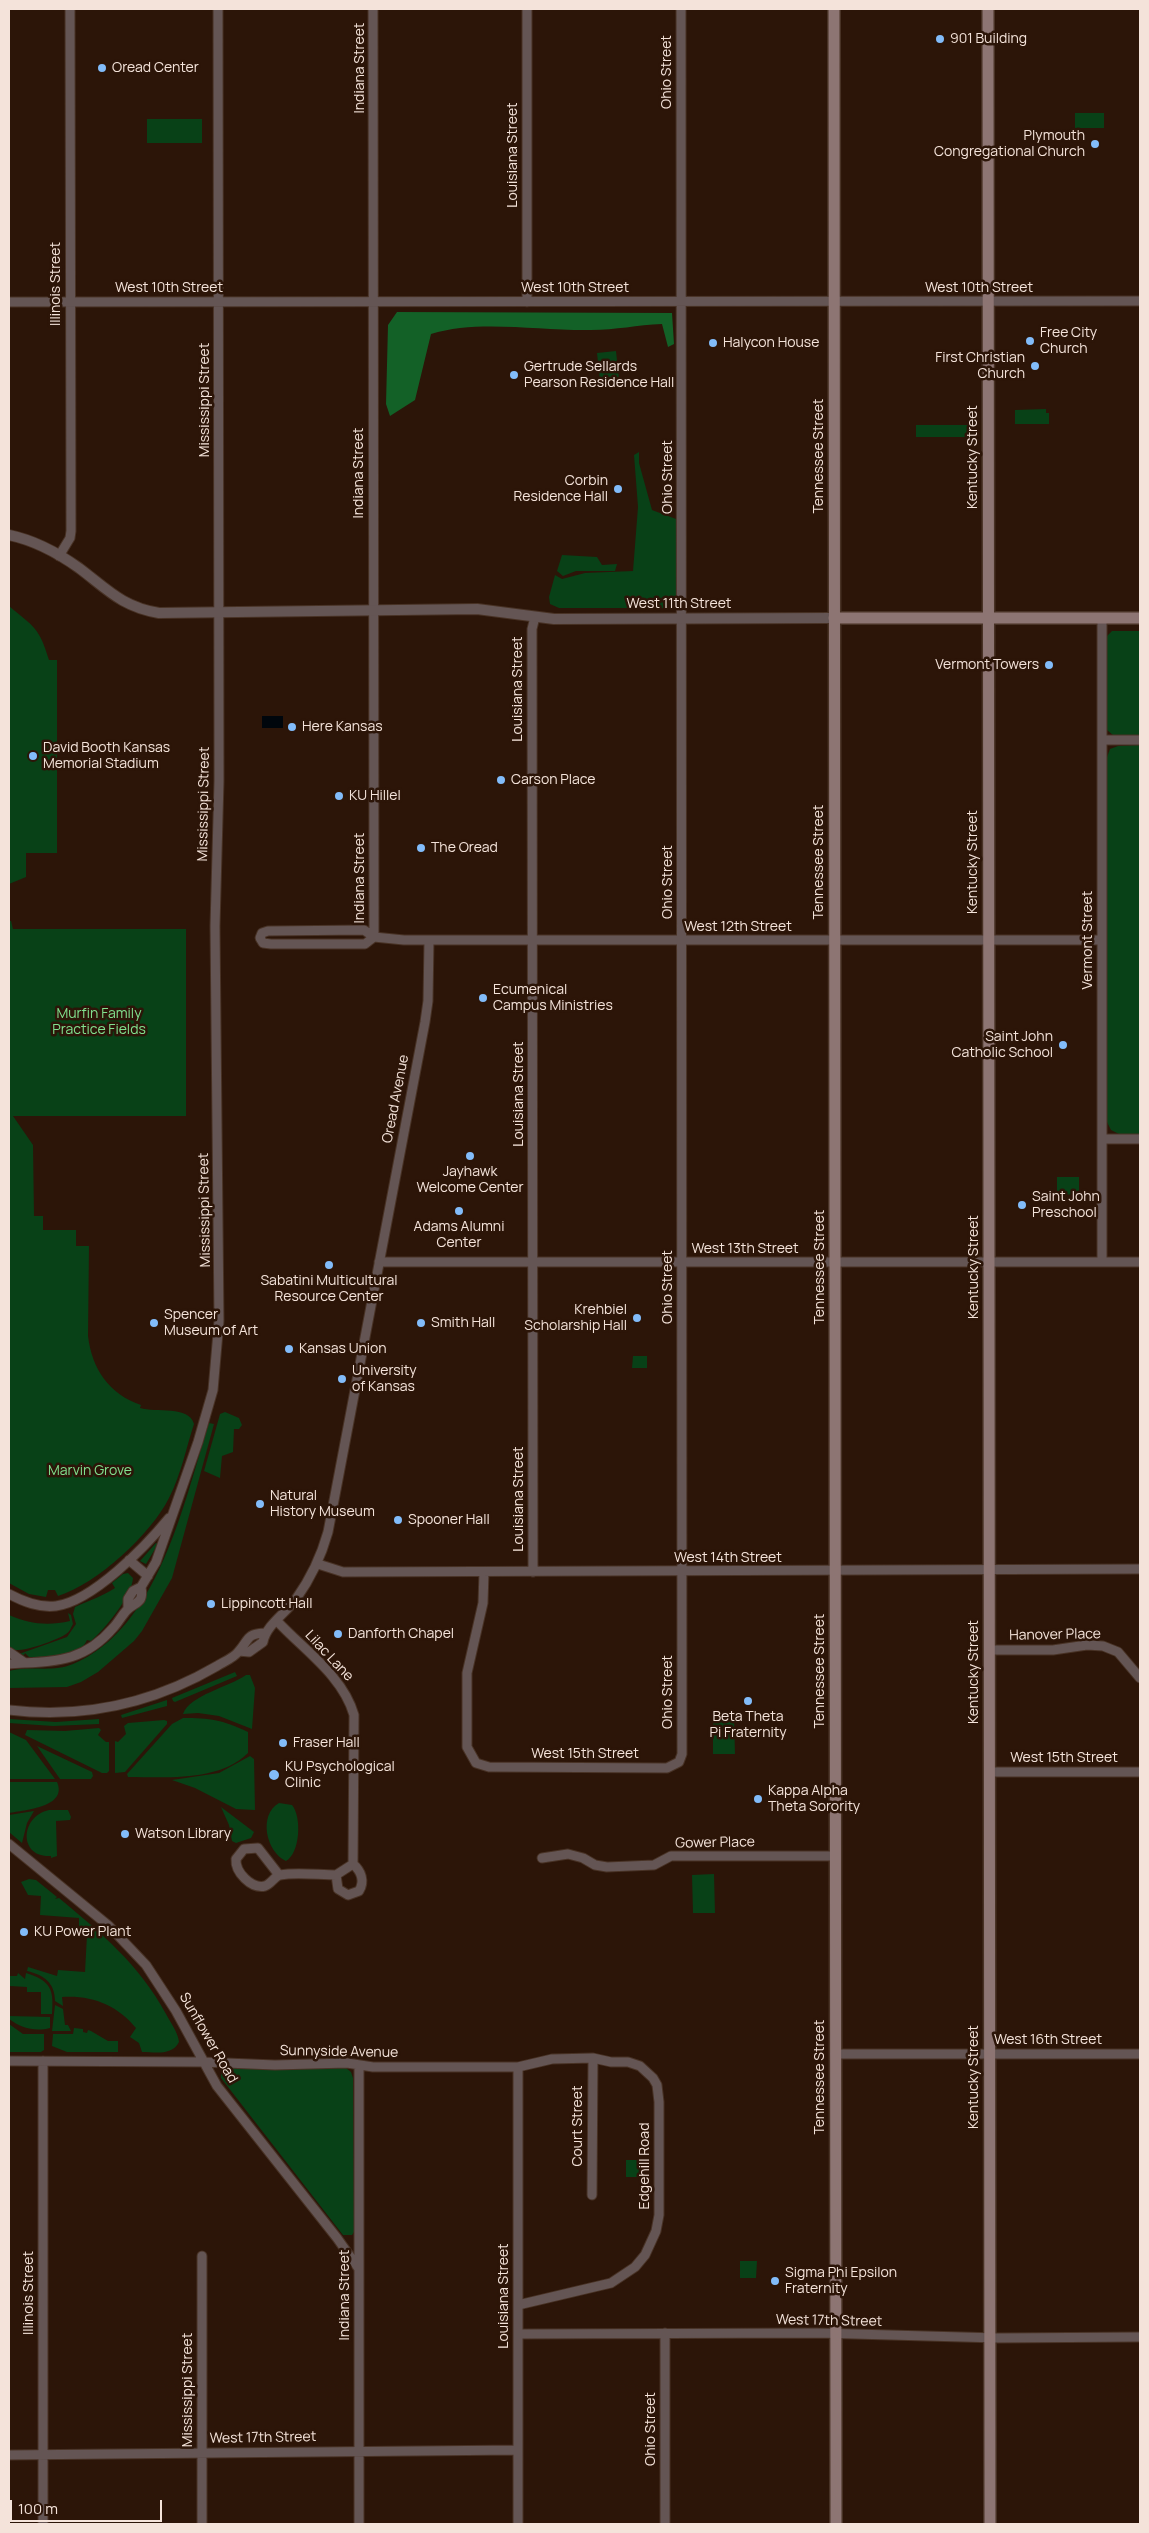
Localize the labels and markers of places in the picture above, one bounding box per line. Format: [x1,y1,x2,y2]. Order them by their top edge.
place label: 901 Building [950,31,1027,47]
marker: 901 Building [934,33,946,45]
place label: Oread Center [112,60,199,76]
marker: Oread Center [96,62,108,74]
place label: Plymouth Congregational Church [934,128,1085,160]
marker: Plymouth Congregational Church [1089,138,1101,150]
place label: Free City Church [1040,325,1097,358]
place label: Halycon House [723,335,819,351]
marker: Free City Church [1024,335,1036,347]
marker: Halycon House [707,337,719,349]
place label: First Christian Church [935,350,1025,382]
place label: Gertrude Sellards Pearson Residence Hall [524,359,674,392]
marker: First Christian Church [1029,360,1041,372]
marker: Gertrude Sellards Pearson Residence Hall [508,369,520,381]
place label: Corbin Residence Hall [513,473,608,506]
marker: Corbin Residence Hall [612,483,624,495]
place label: Vermont Towers [935,657,1039,673]
marker: Vermont Towers [1043,659,1055,671]
place label: Here Kansas [302,719,383,735]
marker: Here Kansas [286,721,298,733]
place label: David Booth Kansas Memorial Stadium [43,740,170,772]
marker: David Booth Kansas Memorial Stadium [27,750,39,762]
place label: Carson Place [511,772,596,788]
marker: Carson Place [495,774,507,786]
place label: KU Hillel [349,788,401,804]
marker: KU Hillel [333,790,345,802]
place label: The Oread [431,840,498,856]
marker: The Oread [415,842,427,854]
place label: Ecumenical Campus Ministries [493,982,613,1014]
marker: Ecumenical Campus Ministries [477,992,489,1004]
place label: Saint John Catholic School [951,1029,1053,1062]
marker: Saint John Catholic School [1057,1039,1069,1051]
marker: Jayhawk Welcome Center [464,1150,476,1162]
place label: Jayhawk Welcome Center [416,1164,524,1196]
place label: Saint John Preschool [1032,1189,1100,1222]
marker: Saint John Preschool [1016,1199,1028,1211]
marker: Adams Alumni Center [453,1205,465,1217]
place label: Adams Alumni Center [414,1219,504,1252]
marker: Sabatini Multicultural Resource Center [323,1259,335,1271]
place label: Sabatini Multicultural Resource Center [260,1273,398,1305]
place label: Krehbiel Scholarship Hall [524,1302,627,1334]
place label: Spencer Museum of Art [164,1307,258,1340]
marker: Krehbiel Scholarship Hall [631,1312,643,1324]
place label: Smith Hall [431,1315,495,1331]
marker: Spencer Museum of Art [148,1317,160,1329]
marker: Smith Hall [415,1317,427,1329]
place label: Kansas Union [299,1341,387,1357]
marker: Kansas Union [283,1343,295,1355]
place label: University of Kansas [352,1363,417,1395]
marker: University of Kansas [336,1373,348,1385]
place label: Natural History Museum [270,1488,375,1520]
marker: Natural History Museum [254,1498,266,1510]
place label: Spooner Hall [408,1512,490,1528]
marker: Spooner Hall [392,1514,404,1526]
place label: Lippincott Hall [221,1596,312,1612]
marker: Lippincott Hall [205,1598,217,1610]
place label: Danforth Chapel [348,1626,454,1642]
marker: Danforth Chapel [332,1628,344,1640]
marker: Beta Theta Pi Fraternity [742,1695,754,1707]
place label: Beta Theta Pi Fraternity [709,1709,787,1741]
place label: Fraser Hall [293,1735,360,1751]
marker: Fraser Hall [277,1737,289,1749]
place label: KU Psychological Clinic [285,1759,395,1791]
marker: KU Psychological Clinic [267,1768,281,1782]
place label: Kappa Alpha Theta Sorority [768,1783,860,1815]
marker: Kappa Alpha Theta Sorority [752,1793,764,1805]
place label: Watson Library [135,1826,231,1842]
marker: Watson Library [119,1828,131,1840]
place label: KU Power Plant [34,1924,131,1940]
marker: KU Power Plant [18,1926,30,1938]
place label: Sigma Phi Epsilon Fraternity [785,2265,897,2298]
marker: Sigma Phi Epsilon Fraternity [769,2275,781,2287]

